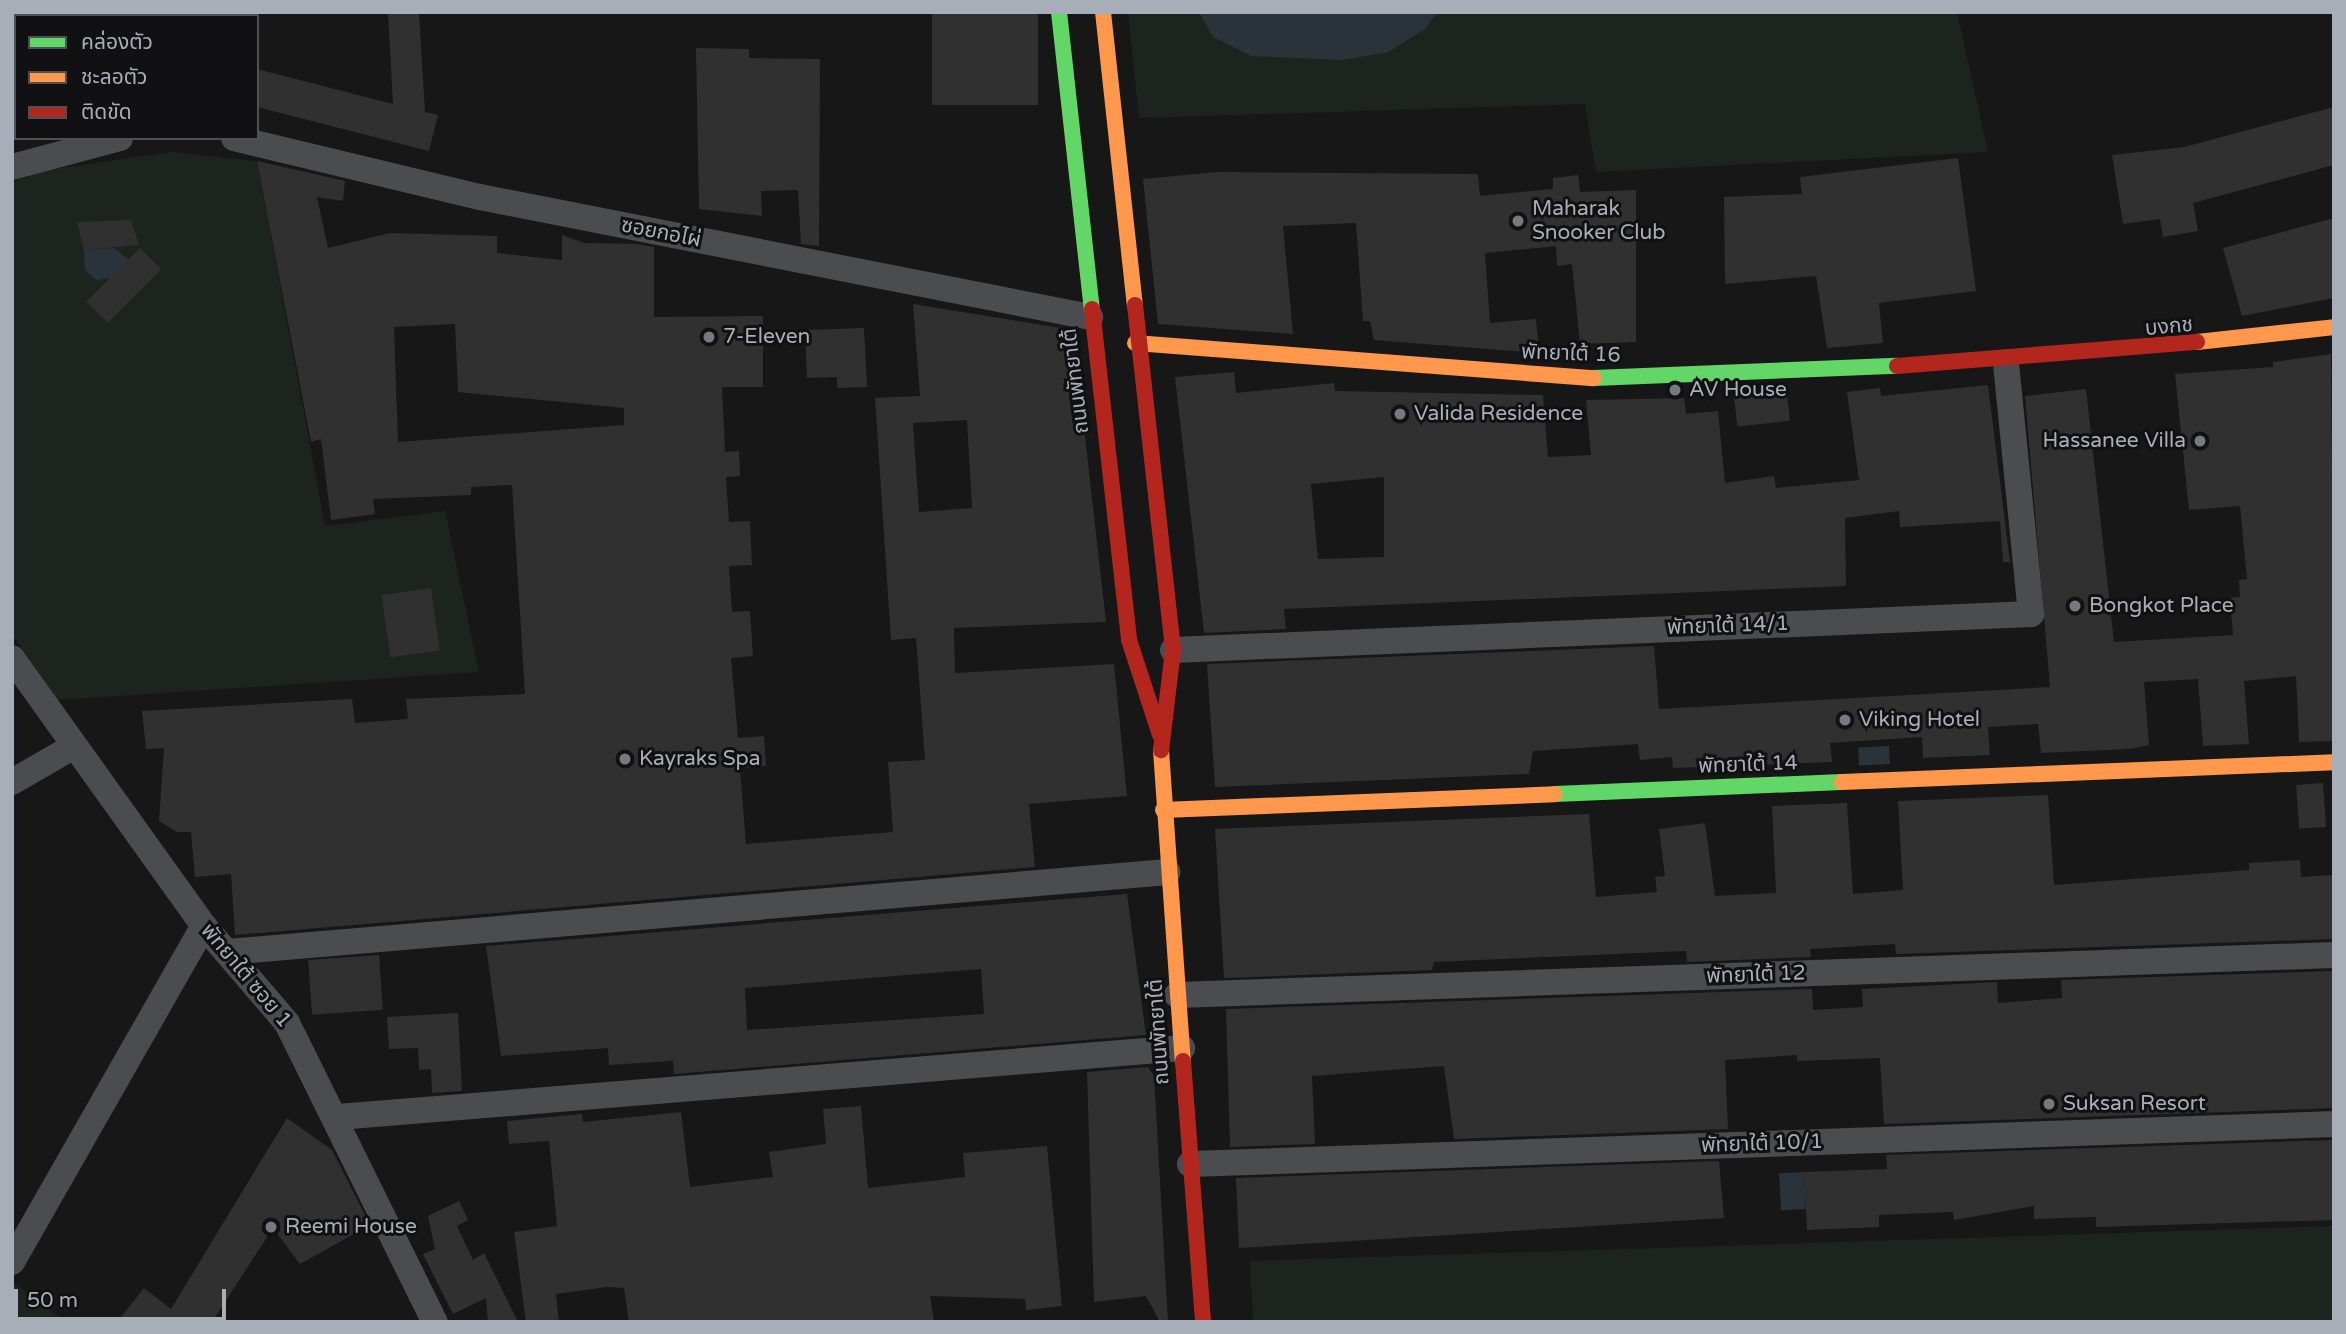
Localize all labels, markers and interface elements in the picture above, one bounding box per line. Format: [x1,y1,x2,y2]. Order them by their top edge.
legend [14,14,259,140]
text: คล่องตัว [81,30,153,55]
text: ชะลอตัว [81,65,147,90]
text: ติดขัด [81,100,132,125]
place label: Maharak Snooker Club [1532,196,1666,246]
street label: ซอยกอไผ่ [619,213,703,253]
marker: Maharak Snooker Club [1510,213,1526,229]
street label: บงกช [2144,312,2194,342]
place label: 7-Eleven [723,324,810,350]
street label: ถนนพัทยาใต้ [1057,327,1095,435]
marker: 7-Eleven [701,329,717,345]
street label: พัทยาใต้ 16 [1521,340,1621,368]
place label: AV House [1689,377,1787,403]
marker: AV House [1667,382,1683,398]
place label: Valida Residence [1414,401,1583,427]
marker: Valida Residence [1392,406,1408,422]
place label: Hassanee Villa [2043,428,2186,454]
marker: Hassanee Villa [2192,433,2208,449]
place label: Bongkot Place [2089,593,2234,619]
marker: Bongkot Place [2067,598,2083,614]
street label: พัทยาใต้ 14/1 [1667,611,1789,641]
place label: Viking Hotel [1859,707,1980,733]
marker: Viking Hotel [1837,712,1853,728]
place label: Kayraks Spa [639,746,761,772]
marker: Kayraks Spa [617,751,633,767]
street label: พัทยาใต้ 14 [1698,751,1798,779]
street label: พัทยาใต้ ซอย 1 [195,919,297,1033]
street label: พัทยาใต้ 12 [1706,961,1806,989]
street label: ถนนพัทยาใต้ [1143,978,1175,1086]
place label: Suksan Resort [2063,1091,2206,1117]
marker: Suksan Resort [2041,1096,2057,1112]
street label: พัทยาใต้ 10/1 [1701,1129,1823,1159]
place label: Reemi House [285,1214,417,1240]
marker: Reemi House [263,1219,279,1235]
scale bar [18,1274,229,1318]
text: 50 m [27,1288,78,1313]

